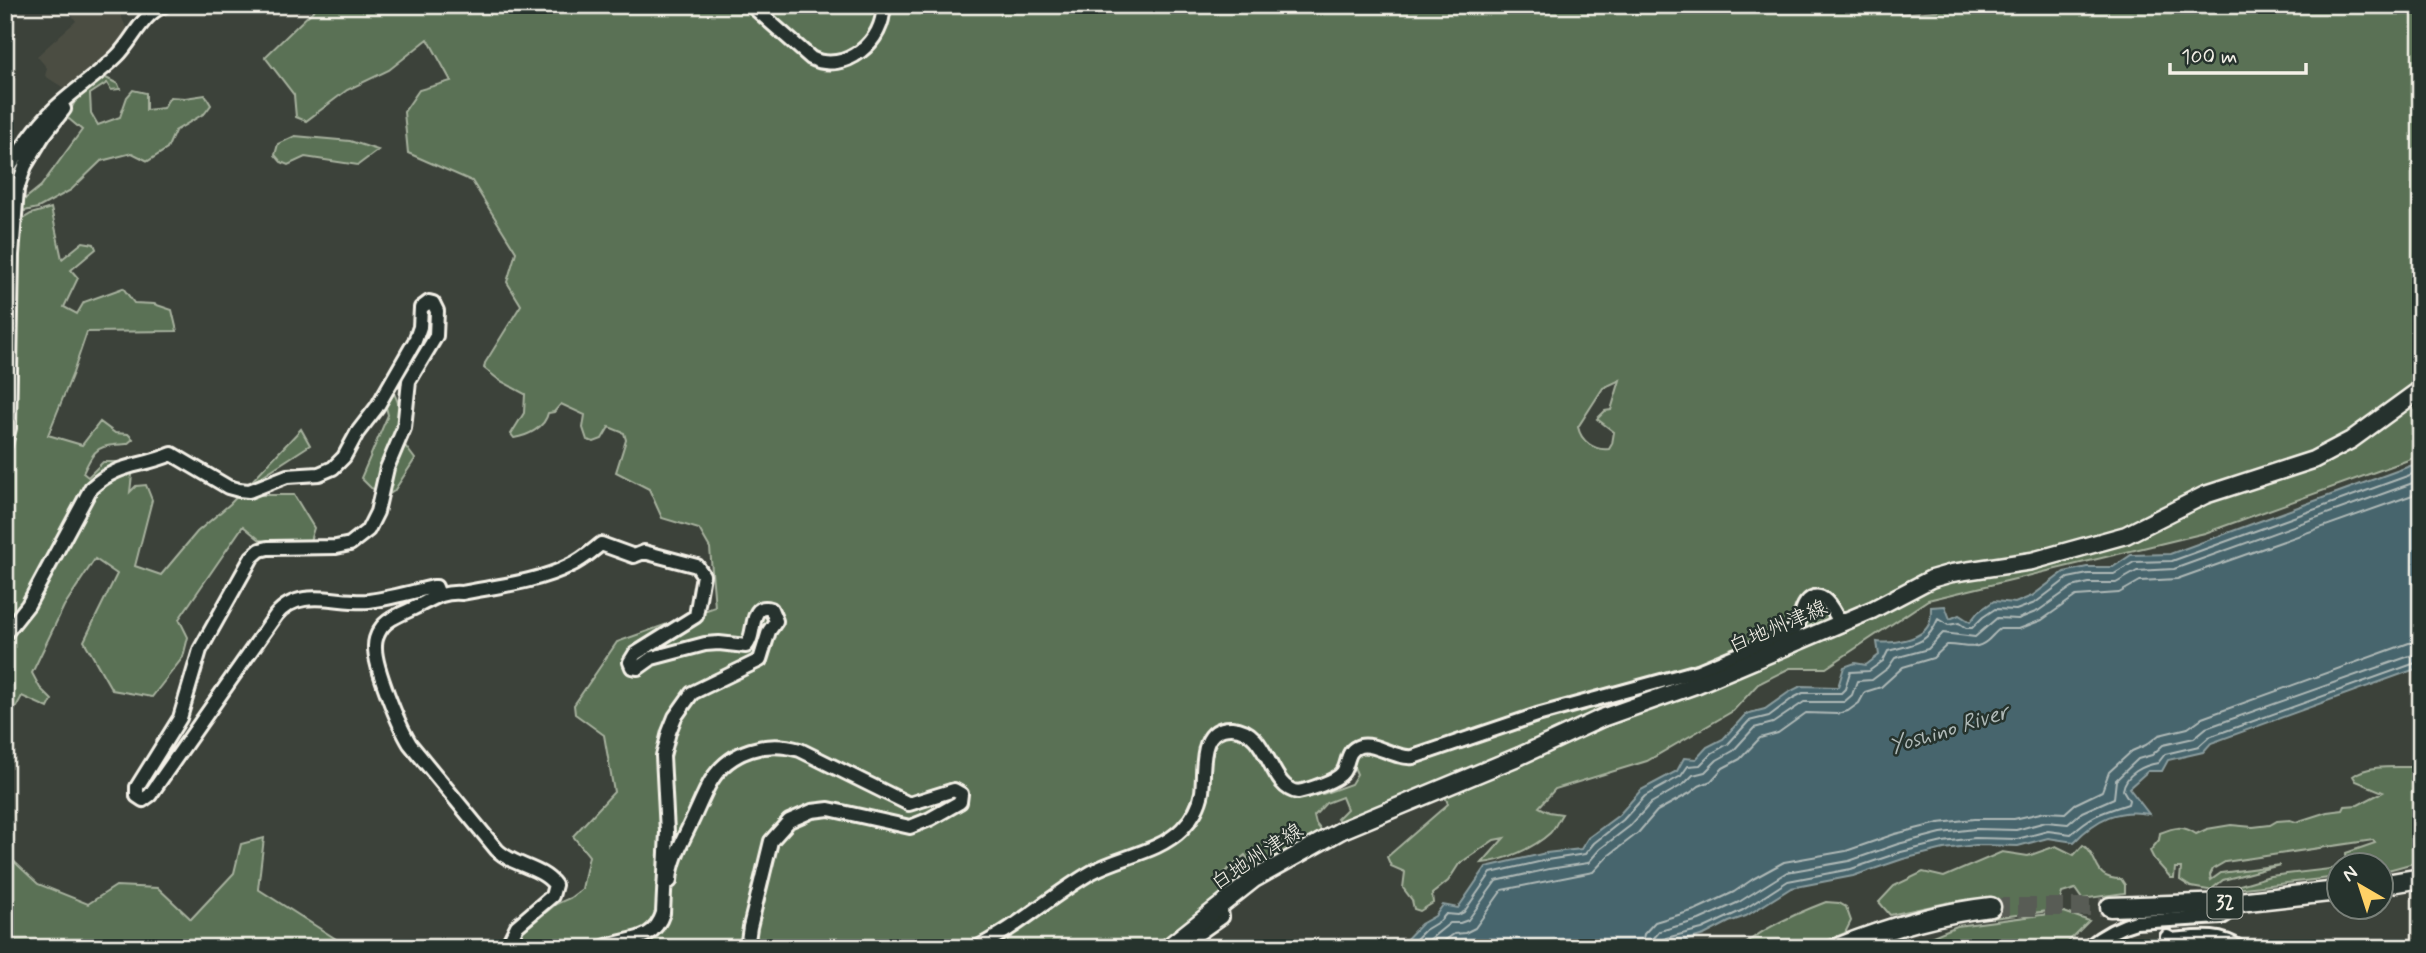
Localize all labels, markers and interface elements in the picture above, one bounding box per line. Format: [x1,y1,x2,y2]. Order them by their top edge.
scale bar [2170,32,2307,76]
text: 100 m [2181,43,2237,71]
street label: 白地州津線 [1724,594,1832,660]
water label: Yoshino River [1885,697,2015,762]
street label: 白地州津線 [1205,817,1309,897]
north arrow [2324,852,2394,922]
text: N [2337,860,2363,888]
road number: 32 [2208,888,2242,918]

